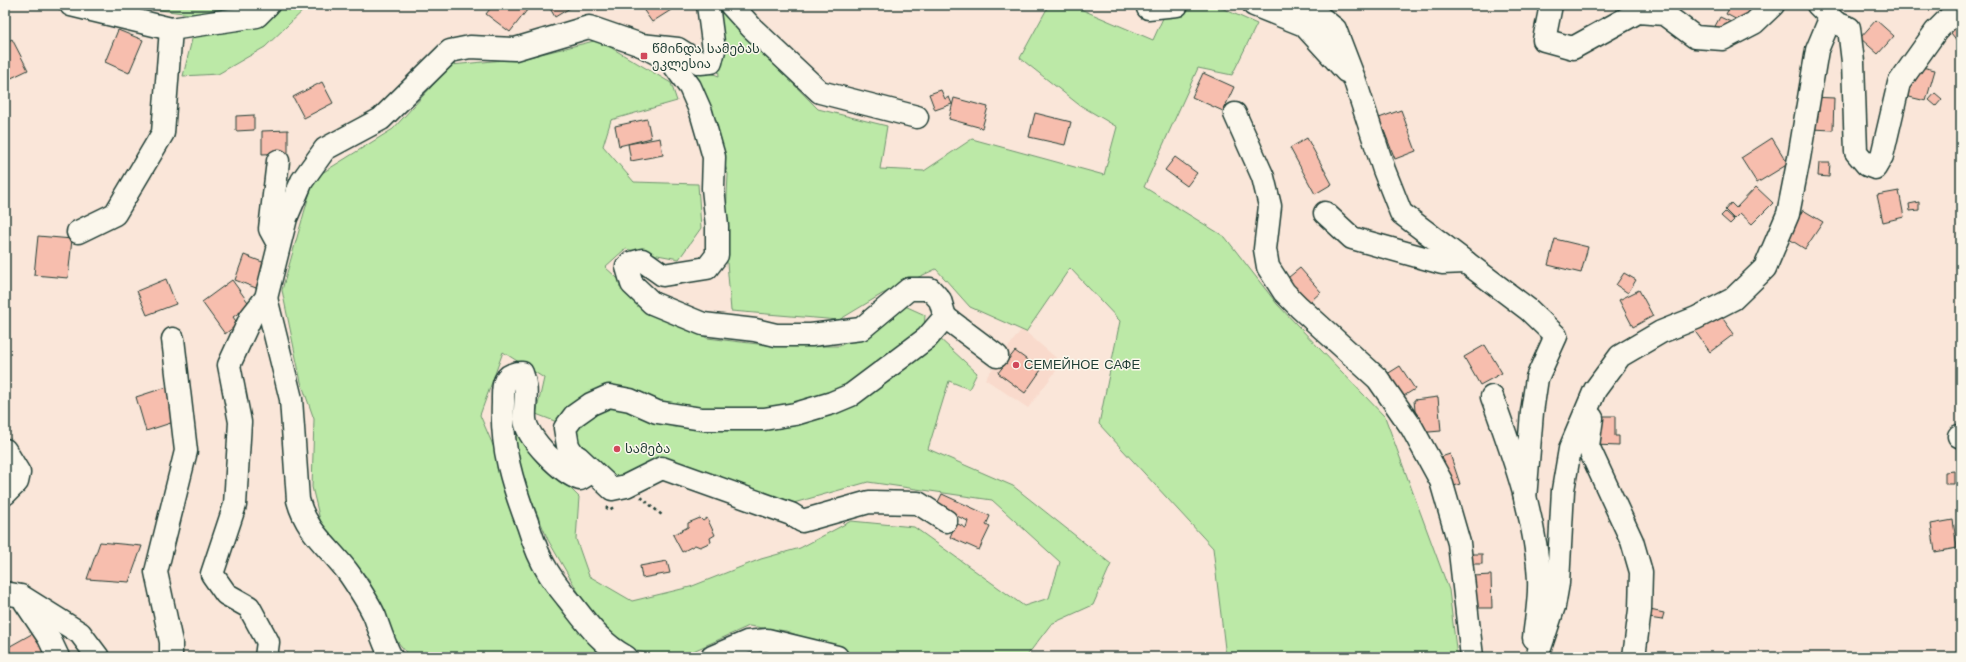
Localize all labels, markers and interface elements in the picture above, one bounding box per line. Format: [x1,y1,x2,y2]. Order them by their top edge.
place label: წმინდა სამებას ეკლესია [652,40,760,73]
marker: წმინდა სამებას ეკლესია [639,51,649,61]
place label: СЕМЕЙНОЕ САФЕ [1024,356,1141,374]
marker: СЕМЕЙНОЕ САФЕ [1011,360,1021,370]
place label: სამება [625,440,670,458]
marker: სამება [612,444,622,454]

